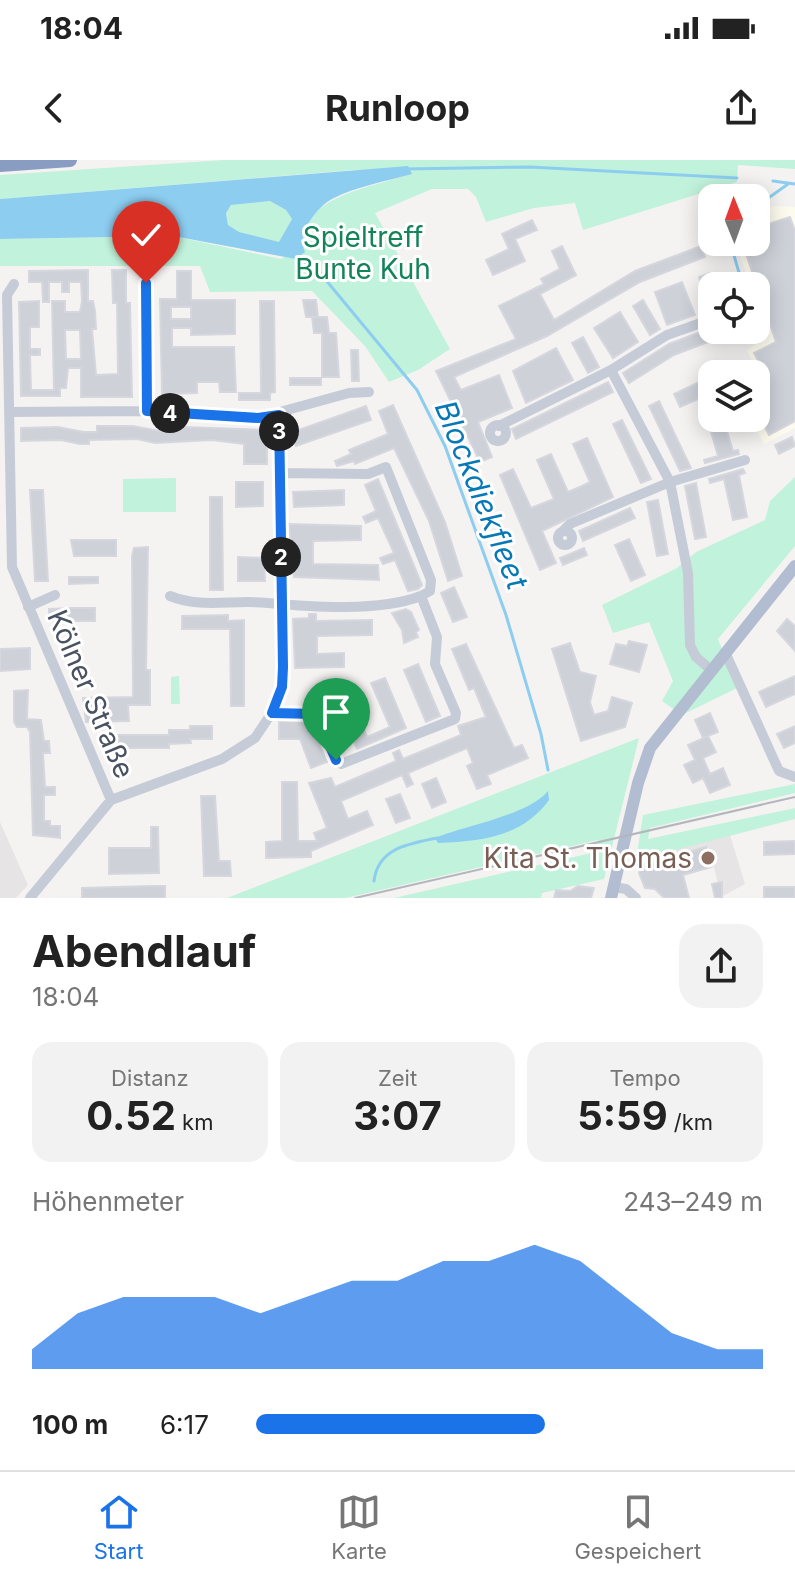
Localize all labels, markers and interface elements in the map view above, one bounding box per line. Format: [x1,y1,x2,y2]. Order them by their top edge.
text: 18:04 [40,10,123,46]
icon: back [32,86,76,130]
text: Runloop [325,86,470,130]
icon: share [719,86,763,130]
north arrow [698,184,770,256]
map controls [698,184,770,432]
pin [112,201,180,283]
icon: check [124,213,168,257]
park label: Spieltreff Bunte Kuh [295,220,431,286]
button: locate [698,272,770,344]
button: layers [698,360,770,432]
pin: 4 [150,393,190,433]
water label: Blockdiekfleet [428,395,537,595]
text: 4 [163,400,177,426]
pin: 3 [259,411,299,451]
text: 3 [272,418,286,444]
pin: 2 [261,537,301,577]
text: 2 [274,544,288,570]
street label: Kölner Straße [40,605,142,783]
pin [302,678,370,760]
icon: arrive [314,690,358,734]
place label: Kita St. Thomas [484,841,692,875]
marker: Kita St. Thomas [699,849,717,867]
text: Abendlauf [32,924,256,978]
button: share [679,924,763,1008]
text: 18:04 [32,981,99,1012]
text: Distanz [111,1065,189,1091]
text: Zeit [378,1065,417,1091]
text: Tempo [610,1065,681,1091]
text: 0.52 [86,1091,176,1140]
text: 3:07 [353,1091,442,1140]
text: 5:59 [577,1091,668,1140]
text: km [176,1109,213,1135]
text: /km [668,1109,713,1135]
text: Höhenmeter [32,1186,184,1217]
text: 243–249 m [623,1186,763,1217]
text: 100 m [32,1409,108,1440]
text: 6:17 [160,1409,209,1440]
tab: Start [94,1490,143,1564]
tab: Karte [331,1490,387,1564]
tab: Gespeichert [574,1490,701,1564]

